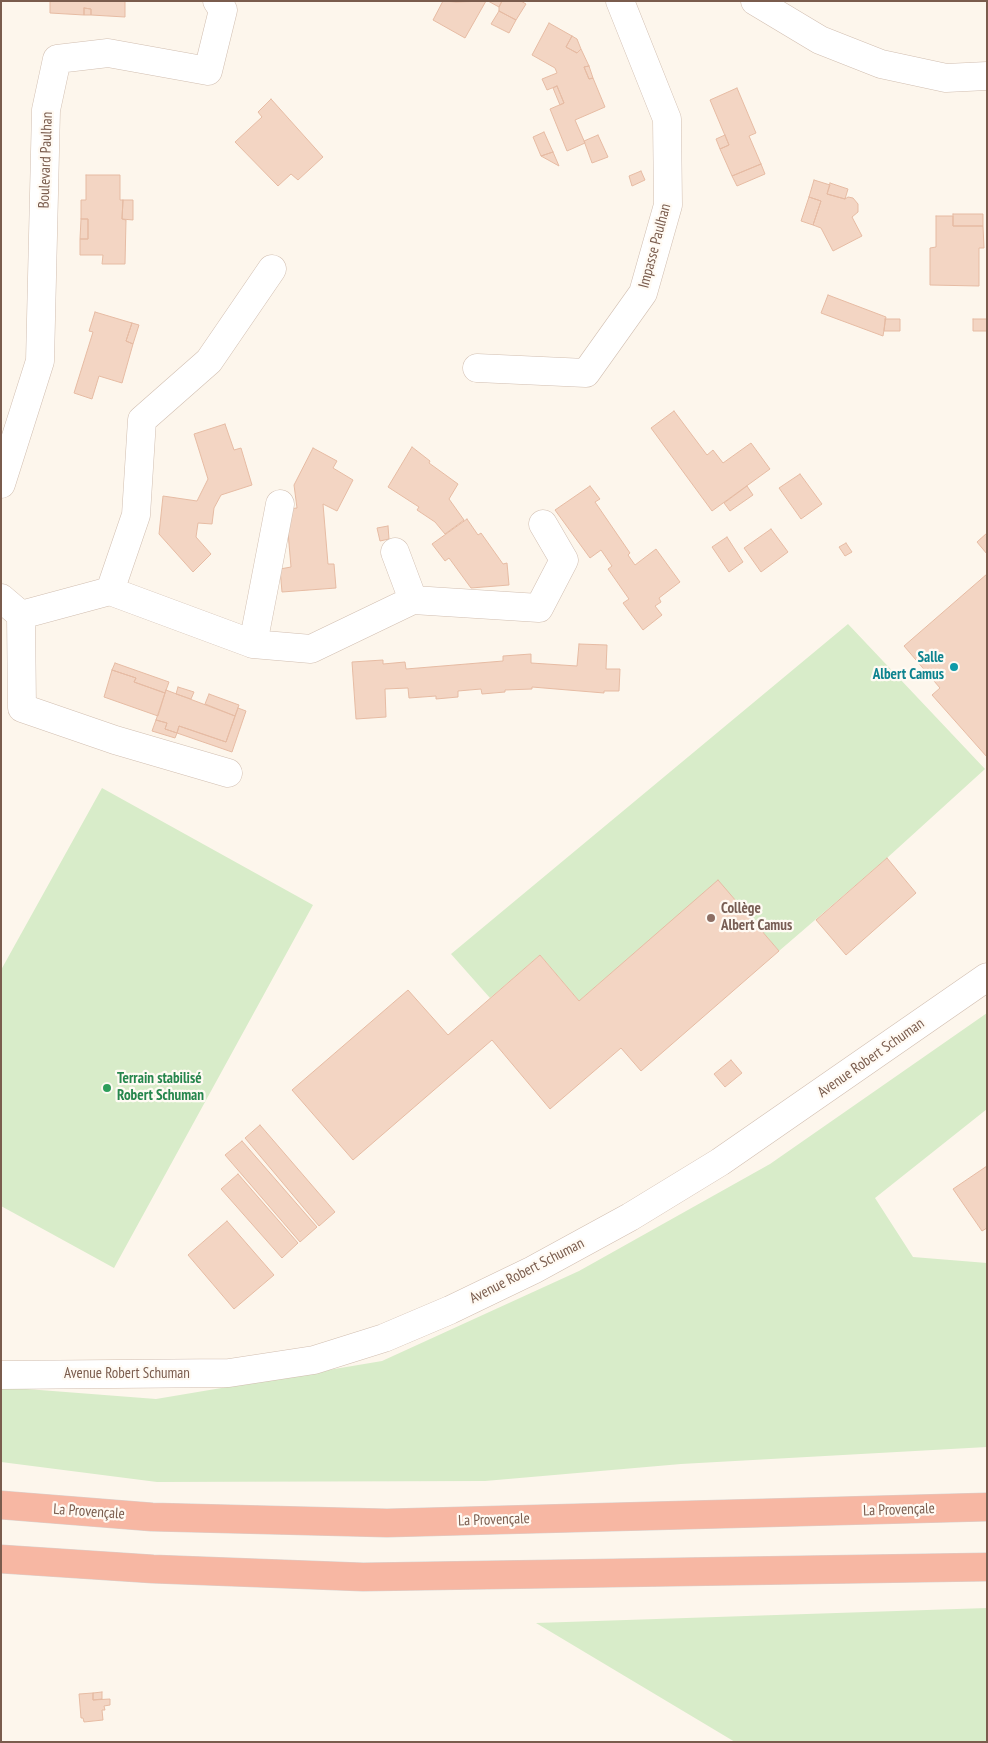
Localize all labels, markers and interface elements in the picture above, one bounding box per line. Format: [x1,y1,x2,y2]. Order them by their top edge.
street label: Boulevard Paulhan [35,111,57,209]
street label: Impasse Paulhan [635,202,675,290]
place label: Salle Albert Camus [873,649,944,684]
marker: Salle Albert Camus [948,661,960,673]
place label: Collège Albert Camus [721,900,792,935]
marker: Collège Albert Camus [705,912,717,924]
street label: Avenue Robert Schuman [814,1015,928,1101]
place label: Terrain stabilisé Robert Schuman [117,1070,204,1105]
marker: Terrain stabilisé Robert Schuman [101,1082,113,1094]
street label: Avenue Robert Schuman [467,1234,587,1308]
street label: Avenue Robert Schuman [64,1365,190,1383]
street label: La Provençale [863,1500,935,1520]
street label: La Provençale [53,1501,125,1523]
street label: La Provençale [458,1510,530,1530]

